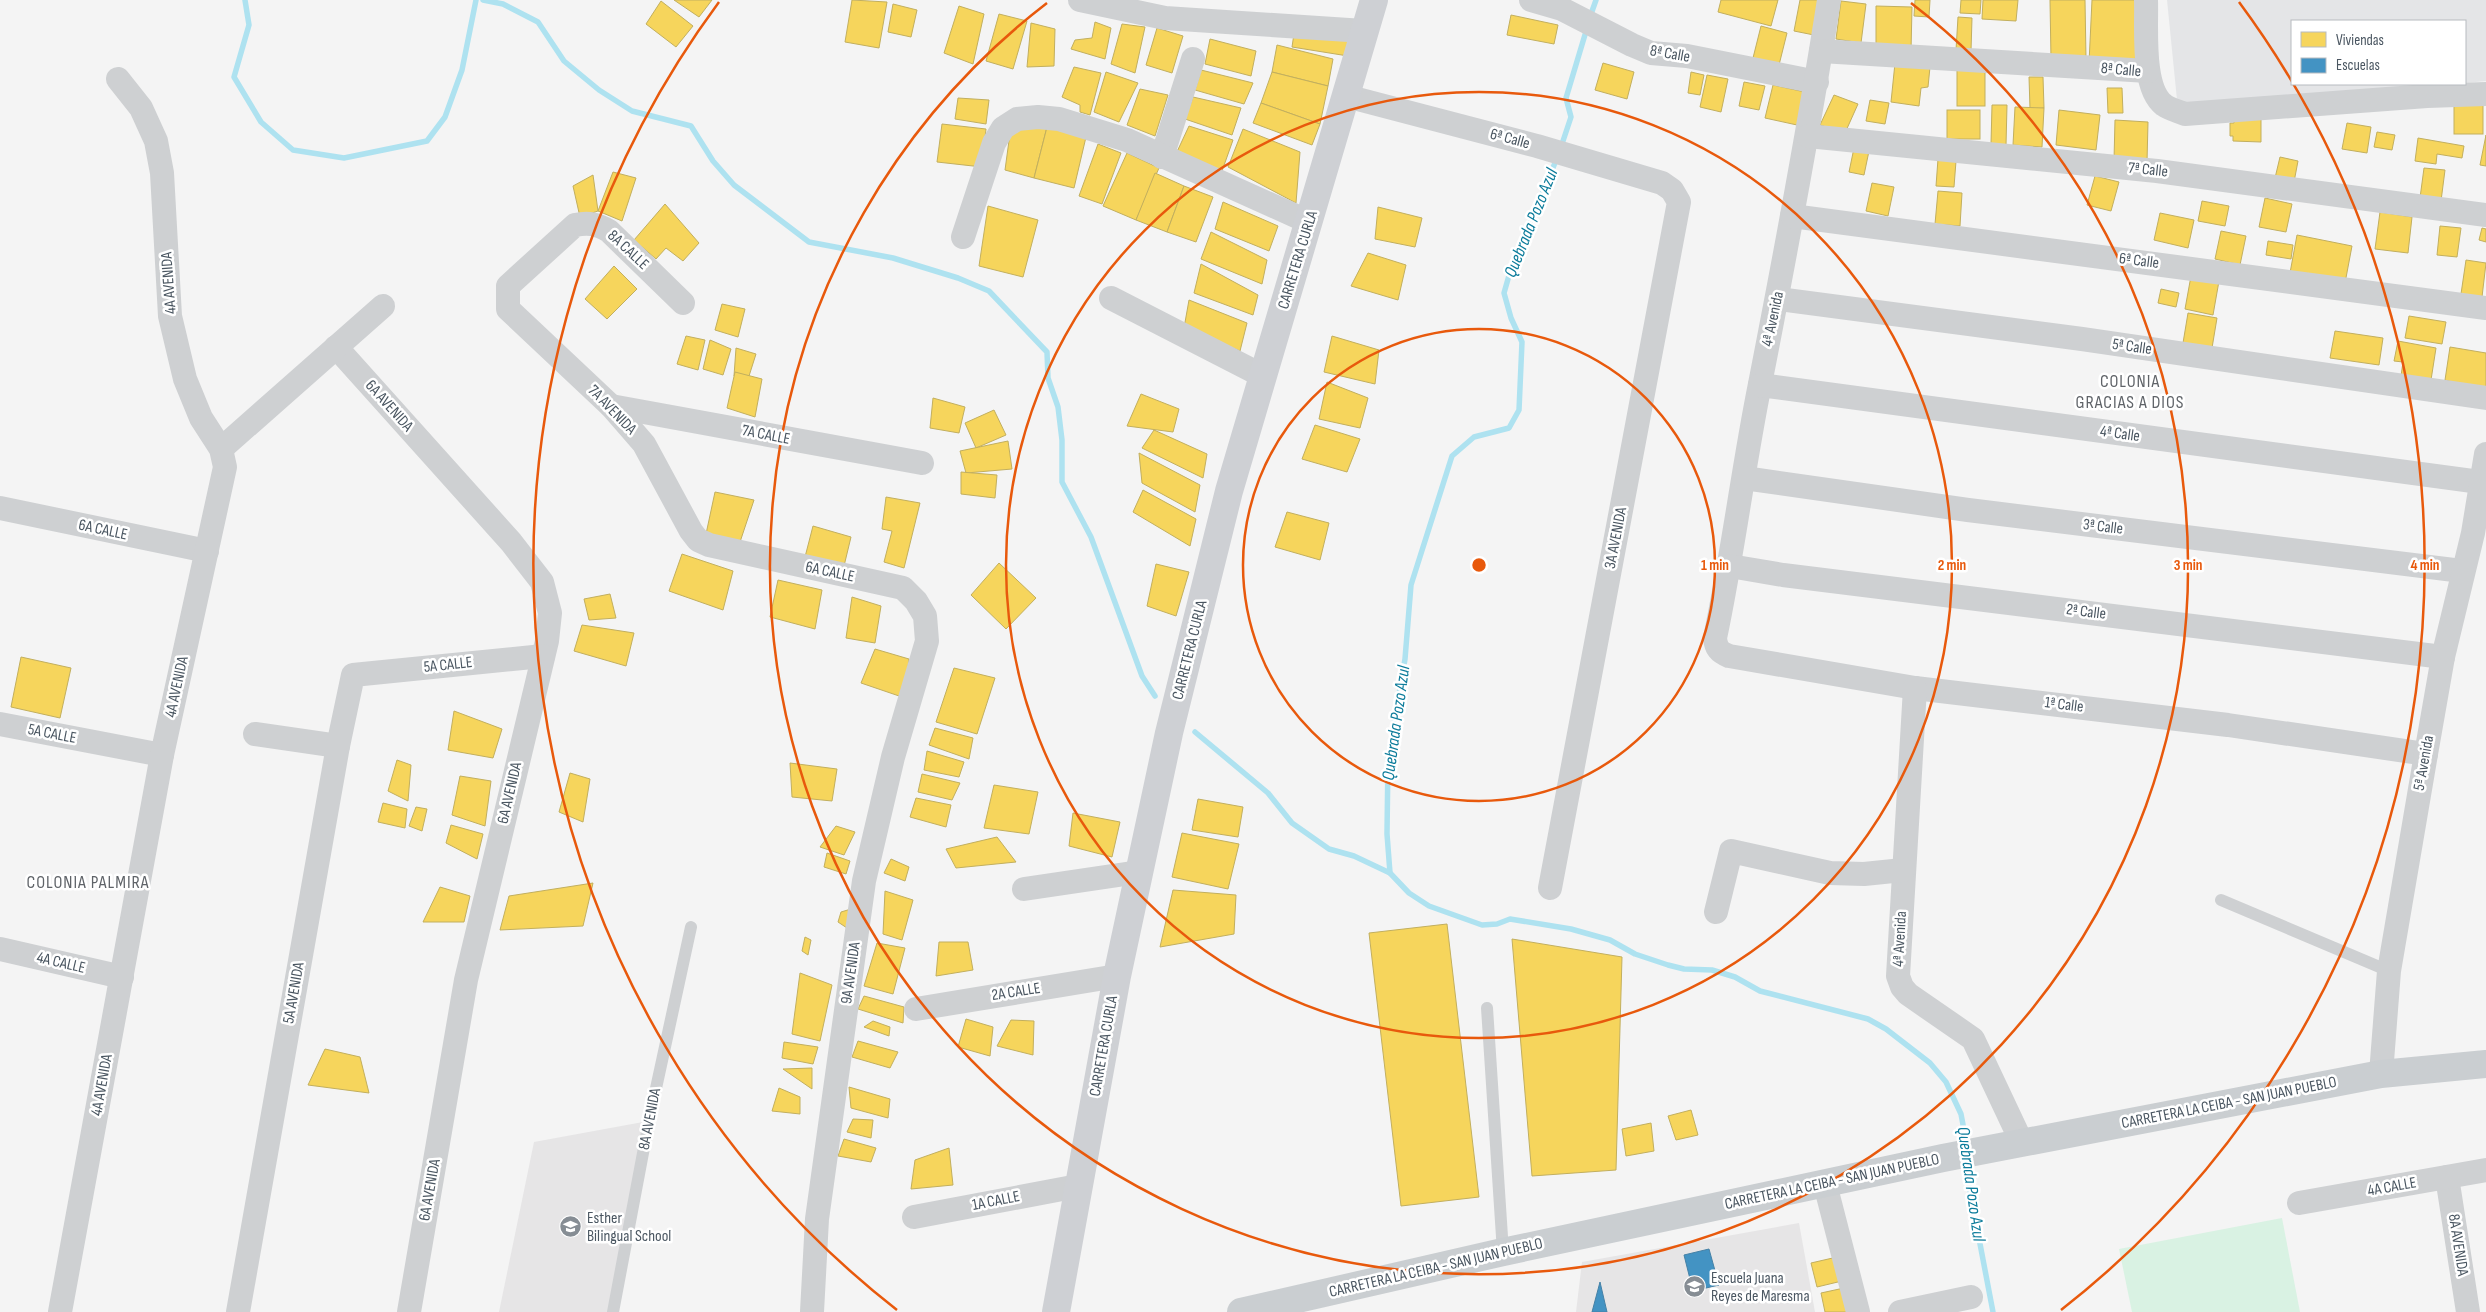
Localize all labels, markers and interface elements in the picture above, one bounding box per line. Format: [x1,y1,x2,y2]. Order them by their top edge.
legend [2291,20,2466,85]
text: Viviendas [2336,31,2384,50]
street label: 8ª Calle [1648,41,1692,67]
text: Escuelas [2336,56,2380,75]
street label: 8ª Calle [2100,59,2142,81]
street label: 6ª Calle [1488,125,1532,153]
street label: 7ª Calle [2127,158,2169,182]
water label: Quebrada Pozo Azul [1500,165,1563,280]
street label: CARRETERA CURLA [1274,208,1322,311]
street label: 8A CALLE [603,226,653,274]
street label: 6ª Calle [2118,249,2160,273]
street label: 4A AVENIDA [157,251,181,315]
street label: 4ª Avenida [1758,290,1788,348]
street label: 5ª Calle [2111,335,2153,359]
district label: COLONIA GRACIAS A DIOS [2076,371,2184,413]
street label: 6A AVENIDA [361,376,417,436]
street label: 7A AVENIDA [584,381,640,439]
street label: 7A CALLE [740,421,792,449]
street label: 4ª Calle [2099,422,2141,446]
street label: 3A AVENIDA [1601,506,1631,570]
street label: 3ª Calle [2082,515,2124,539]
street label: 6A CALLE [77,516,129,544]
centre of rings [1470,556,1488,574]
text: 1 min [1701,556,1729,575]
text: 2 min [1938,556,1966,575]
text: 3 min [2174,556,2202,575]
text: 4 min [2411,556,2439,575]
street label: 6A CALLE [804,558,856,586]
street label: CARRETERA CURLA [1168,598,1212,702]
street label: 2ª Calle [2065,600,2107,624]
street label: 5A CALLE [423,653,473,677]
street label: 4A AVENIDA [161,654,193,719]
water label: Quebrada Pozo Azul [1378,664,1415,782]
street label: 1ª Calle [2044,693,2084,717]
street label: 5A CALLE [26,720,78,748]
street label: 5ª Avenida [2410,734,2438,792]
street label: 6A AVENIDA [494,760,526,826]
district label: COLONIA PALMIRA [27,872,149,893]
street label: 4ª Avenida [1889,911,1911,967]
street label: 9A AVENIDA [837,941,865,1005]
street label: 4A CALLE [35,948,87,978]
street label: 5A AVENIDA [279,961,309,1025]
street label: 2A CALLE [990,979,1042,1005]
street label: CARRETERA CURLA [1086,994,1122,1098]
street label: 4A AVENIDA [87,1053,117,1117]
street label: CARRETERA LA CEIBA - SAN JUAN PUEBLO [2120,1073,2338,1133]
street label: 8A AVENIDA [635,1086,665,1151]
water label: Quebrada Pozo Azul [1953,1125,1990,1243]
street label: CARRETERA LA CEIBA - SAN JUAN PUEBLO [1723,1150,1941,1214]
street label: 6A AVENIDA [415,1157,445,1222]
street label: 4A CALLE [2366,1173,2418,1201]
street label: 1A CALLE [970,1187,1022,1215]
place label: Esther Bilingual School [587,1209,671,1246]
street label: 8A AVENIDA [2444,1213,2472,1277]
school or university icon: Esther Bilingual School [559,1215,583,1239]
street label: CARRETERA LA CEIBA - SAN JUAN PUEBLO [1327,1234,1545,1302]
place label: Escuela Juana Reyes de Maresma [1711,1269,1810,1306]
school or university icon: Escuela Juana Reyes de Maresma [1683,1275,1707,1299]

